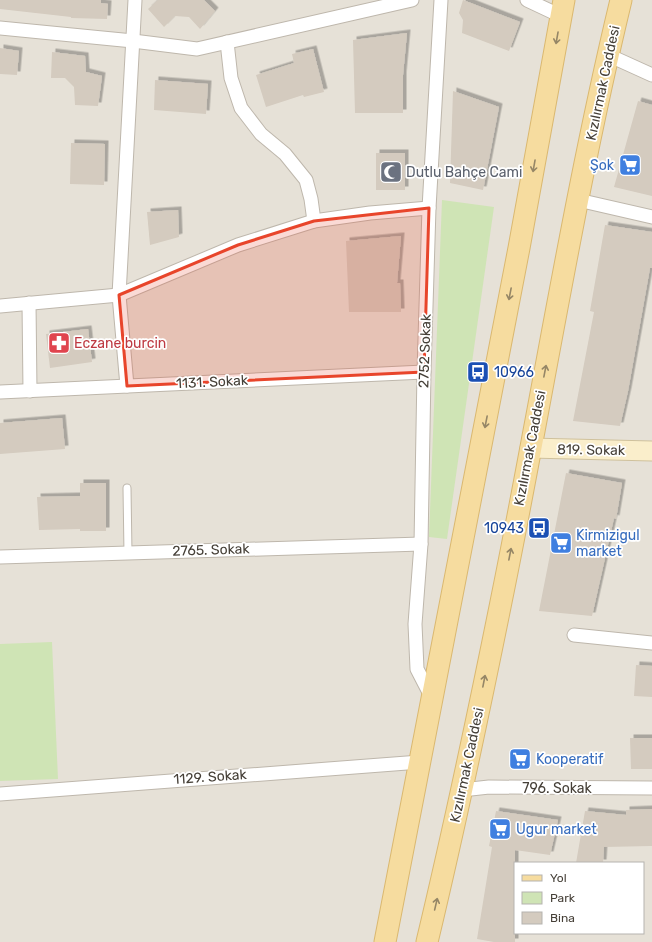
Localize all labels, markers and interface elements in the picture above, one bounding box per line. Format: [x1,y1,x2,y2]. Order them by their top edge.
street label: Kızılırmak Caddesi [583,24,623,142]
one-way arrow [553,31,561,44]
supermarket icon: Şok [617,152,643,178]
place label: Şok [590,157,615,174]
mosque icon: Dutlu Bahçe Cami [378,159,404,185]
one-way arrow [530,159,538,172]
place label: Dutlu Bahçe Cami [406,164,522,181]
one-way arrow [506,287,514,300]
street label: 2752 Sokak [415,313,435,388]
pharmacy icon: Eczane burcin [46,330,72,356]
place label: Eczane burcin [74,335,166,352]
bus stop icon: 10966 [465,359,491,385]
place label: 10966 [494,364,534,381]
one-way arrow [541,365,549,378]
street label: 1131. Sokak [176,372,249,392]
street label: Kızılırmak Caddesi [510,389,550,507]
one-way arrow [481,415,489,428]
street label: 819. Sokak [557,441,626,459]
bus stop icon: 10943 [526,515,552,541]
place label: 10943 [484,520,524,537]
place label: Kirmizigul market [576,527,640,560]
supermarket icon: Kirmizigul market [548,530,574,556]
street label: 2765. Sokak [172,540,251,560]
one-way arrow [506,548,514,561]
one-way arrow [481,675,489,688]
street label: Kızılırmak Caddesi [447,706,487,824]
supermarket icon: Kooperatif [507,746,533,772]
place label: Kooperatif [536,751,604,768]
street label: 1129. Sokak [173,766,248,788]
street label: 796. Sokak [522,780,593,797]
supermarket icon: Ugur market [487,816,513,842]
place label: Ugur market [516,821,597,838]
legend [514,862,644,934]
text: Yol [550,871,567,885]
text: Park [550,891,576,905]
one-way arrow [433,898,441,911]
text: Bina [550,911,575,925]

